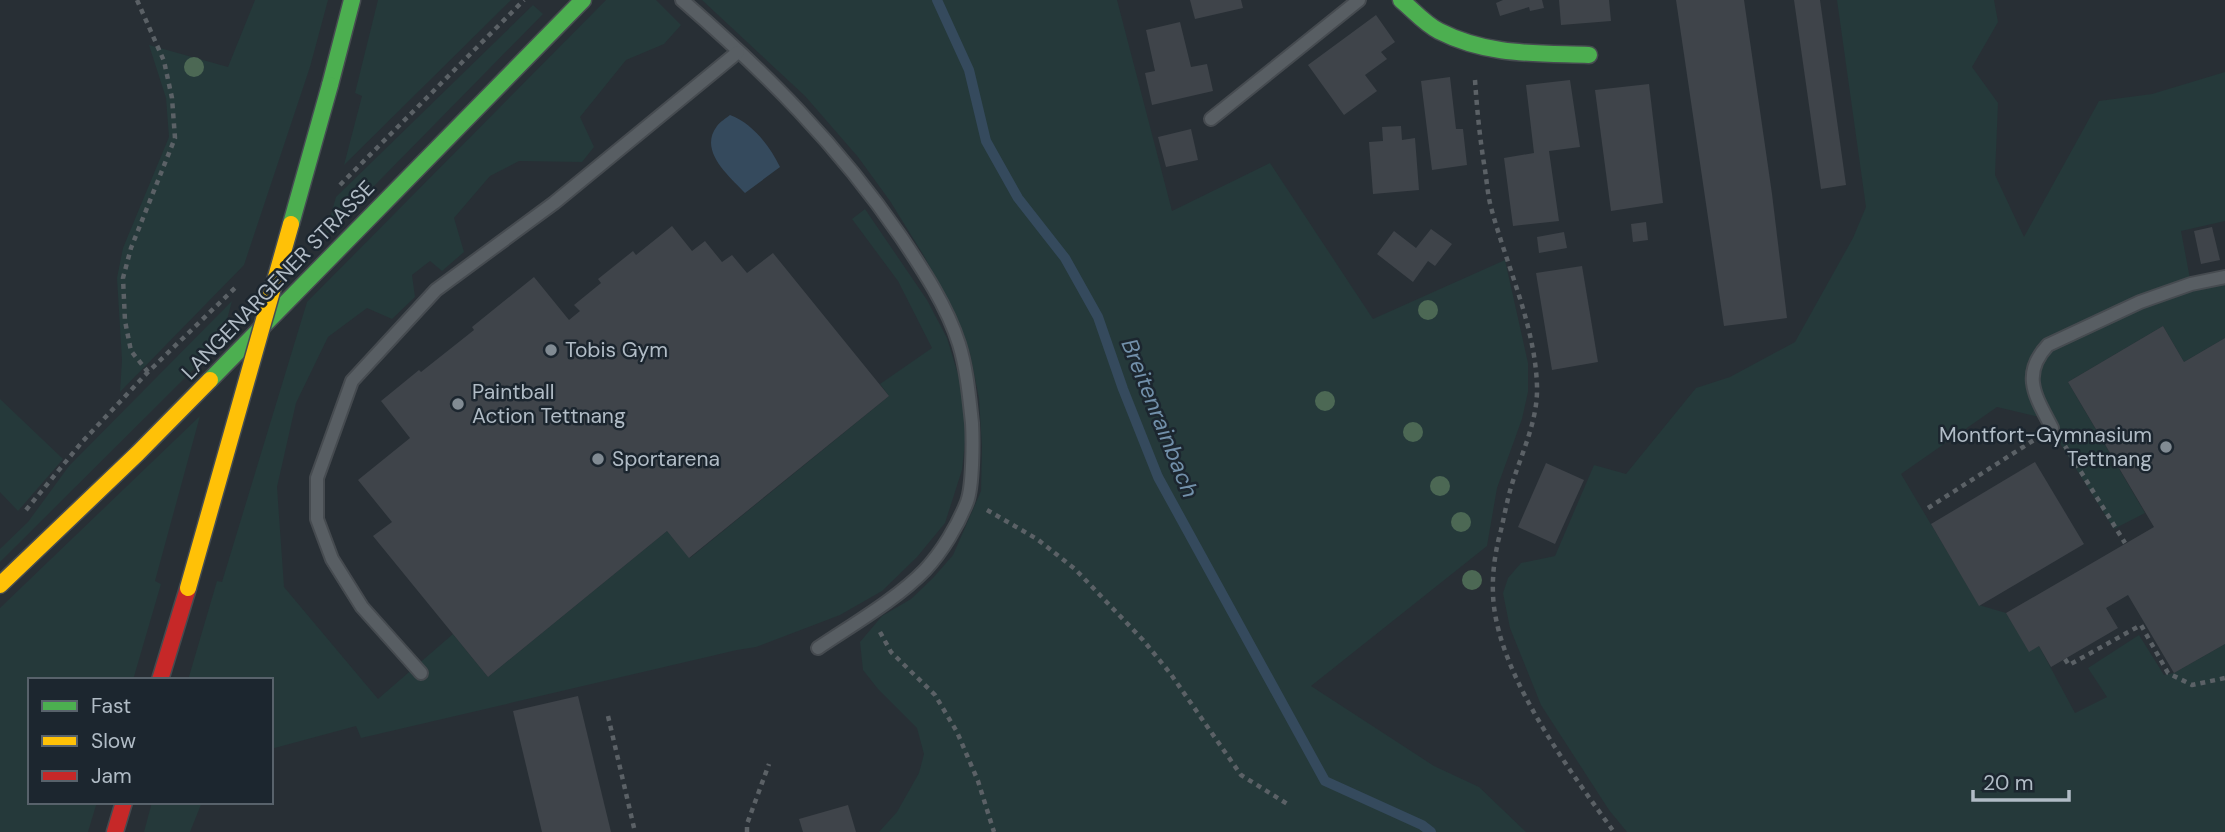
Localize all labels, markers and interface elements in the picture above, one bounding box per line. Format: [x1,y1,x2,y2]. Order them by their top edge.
street label: LANGENARGENER STRASSE [175,174,381,386]
water label: Breitenrainbach [1114,334,1206,502]
place label: Tobis Gym [565,336,668,364]
marker: Tobis Gym [543,342,559,358]
place label: Paintball Action Tettnang [472,378,626,430]
marker: Paintball Action Tettnang [450,396,466,412]
place label: Montfort-Gymnasium Tettnang [1939,421,2152,473]
marker: Montfort-Gymnasium Tettnang [2158,439,2174,455]
place label: Sportarena [612,445,720,473]
marker: Sportarena [590,451,606,467]
legend [28,678,273,804]
text: Fast [91,692,131,720]
text: Slow [91,727,136,755]
scale bar [1973,758,2069,802]
text: Jam [91,762,132,790]
text: 20 m [1983,769,2034,797]

